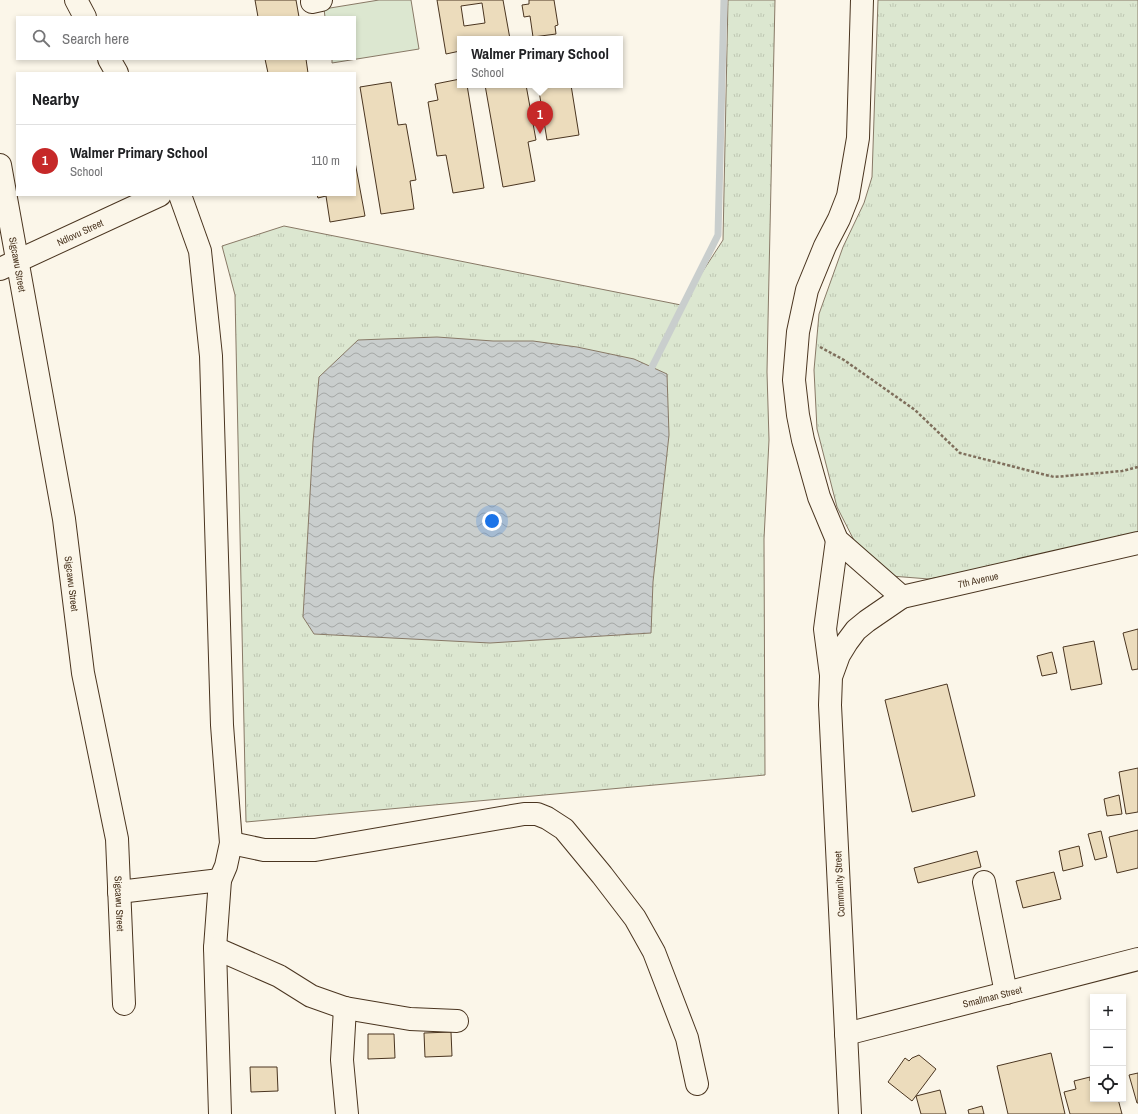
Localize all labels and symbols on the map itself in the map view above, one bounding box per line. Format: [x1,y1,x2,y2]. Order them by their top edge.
pin: 1 [527,101,553,134]
street label: Ndlovu Street [55,216,106,249]
street label: Sigcawu Street [6,236,29,294]
your location [482,511,502,531]
street label: Sigcawu Street [62,555,81,613]
street label: 7th Avenue [957,569,1000,591]
street label: Community Street [831,850,848,917]
street label: Sigcawu Street [112,876,127,932]
street label: Smallman Street [961,983,1024,1011]

